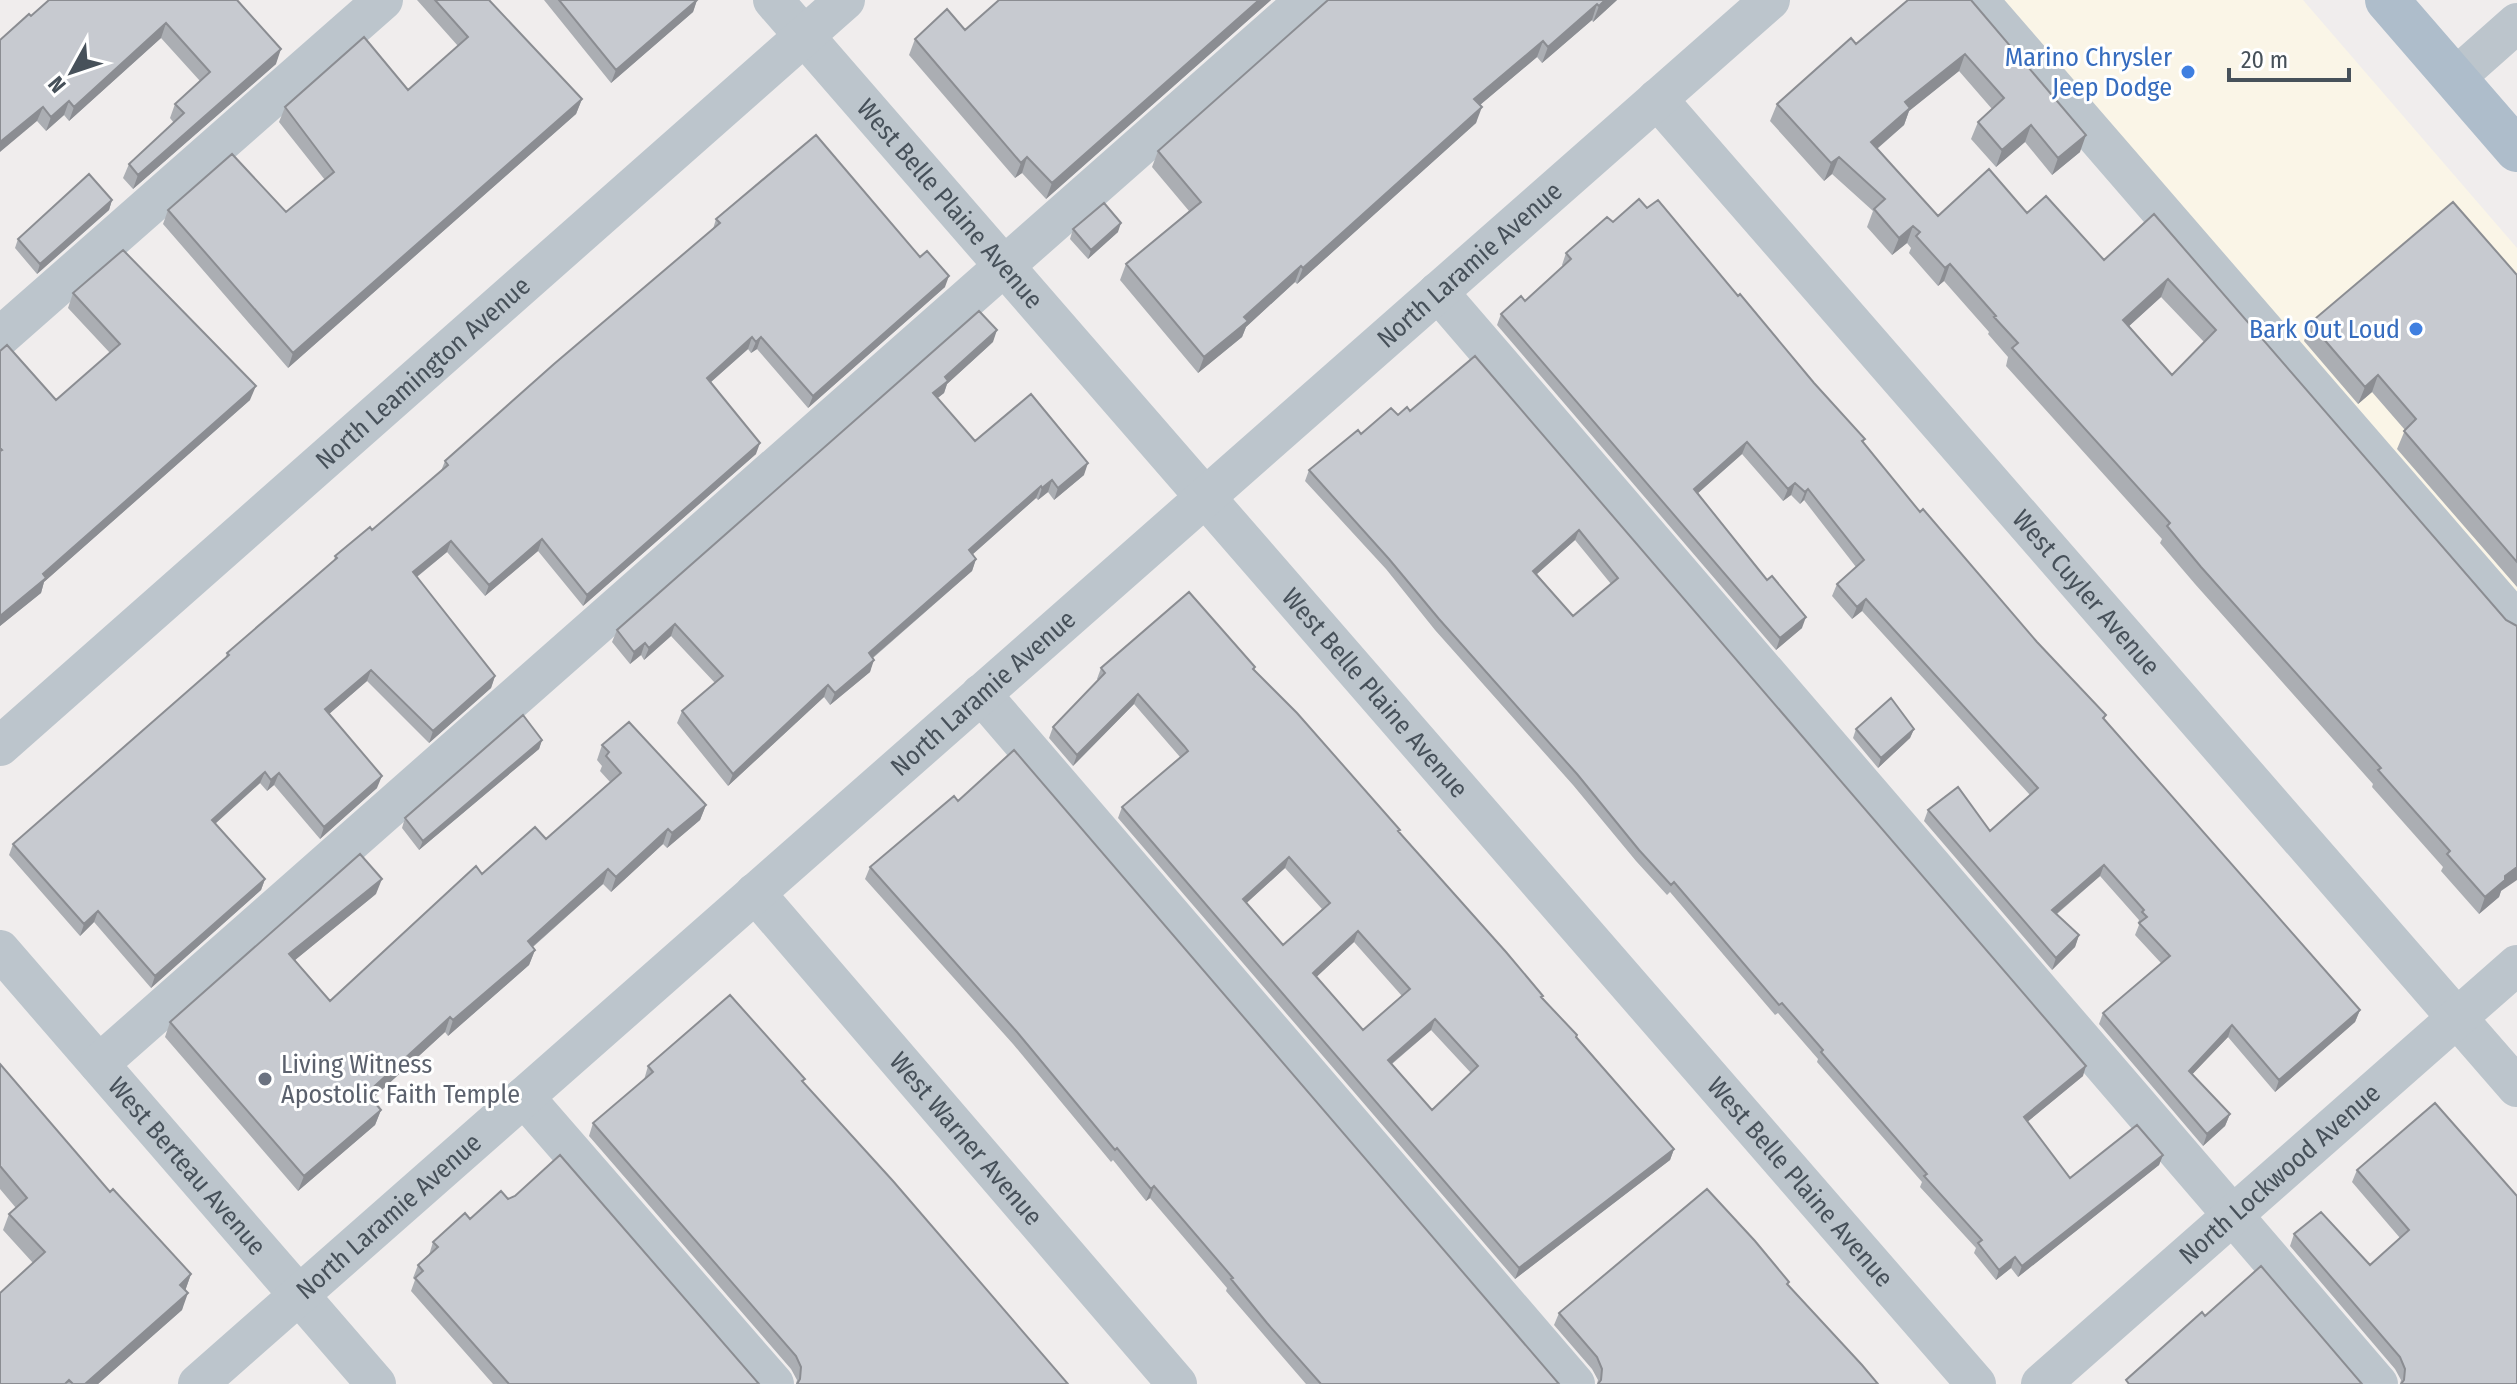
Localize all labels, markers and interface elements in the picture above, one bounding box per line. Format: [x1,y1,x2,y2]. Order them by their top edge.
north arrow [32,32,112,112]
scale bar [2229,32,2349,82]
place label: Marino Chrysler Jeep Dodge [2005,42,2172,103]
text: 20 m [2241,46,2288,74]
marker: Marino Chrysler Jeep Dodge [2179,63,2197,81]
text: N [42,71,72,98]
street label: West Belle Plaine Avenue [850,93,1049,315]
street label: North Laramie Avenue [1371,175,1569,355]
street label: North Leamington Avenue [310,270,537,476]
place label: Bark Out Loud [2249,314,2400,345]
marker: Bark Out Loud [2407,320,2425,338]
street label: West Cuyler Avenue [2006,504,2166,682]
street label: West Belle Plaine Avenue [1275,582,1474,804]
street label: North Laramie Avenue [885,604,1082,783]
street label: West Warner Avenue [883,1046,1049,1232]
place label: Living Witness Apostolic Faith Temple [281,1049,520,1110]
marker: Living Witness Apostolic Faith Temple [256,1070,274,1088]
street label: West Berteau Avenue [101,1071,272,1262]
street label: West Belle Plaine Avenue [1700,1071,1900,1293]
street label: North Lockwood Avenue [2173,1078,2387,1271]
street label: North Laramie Avenue [290,1127,488,1306]

